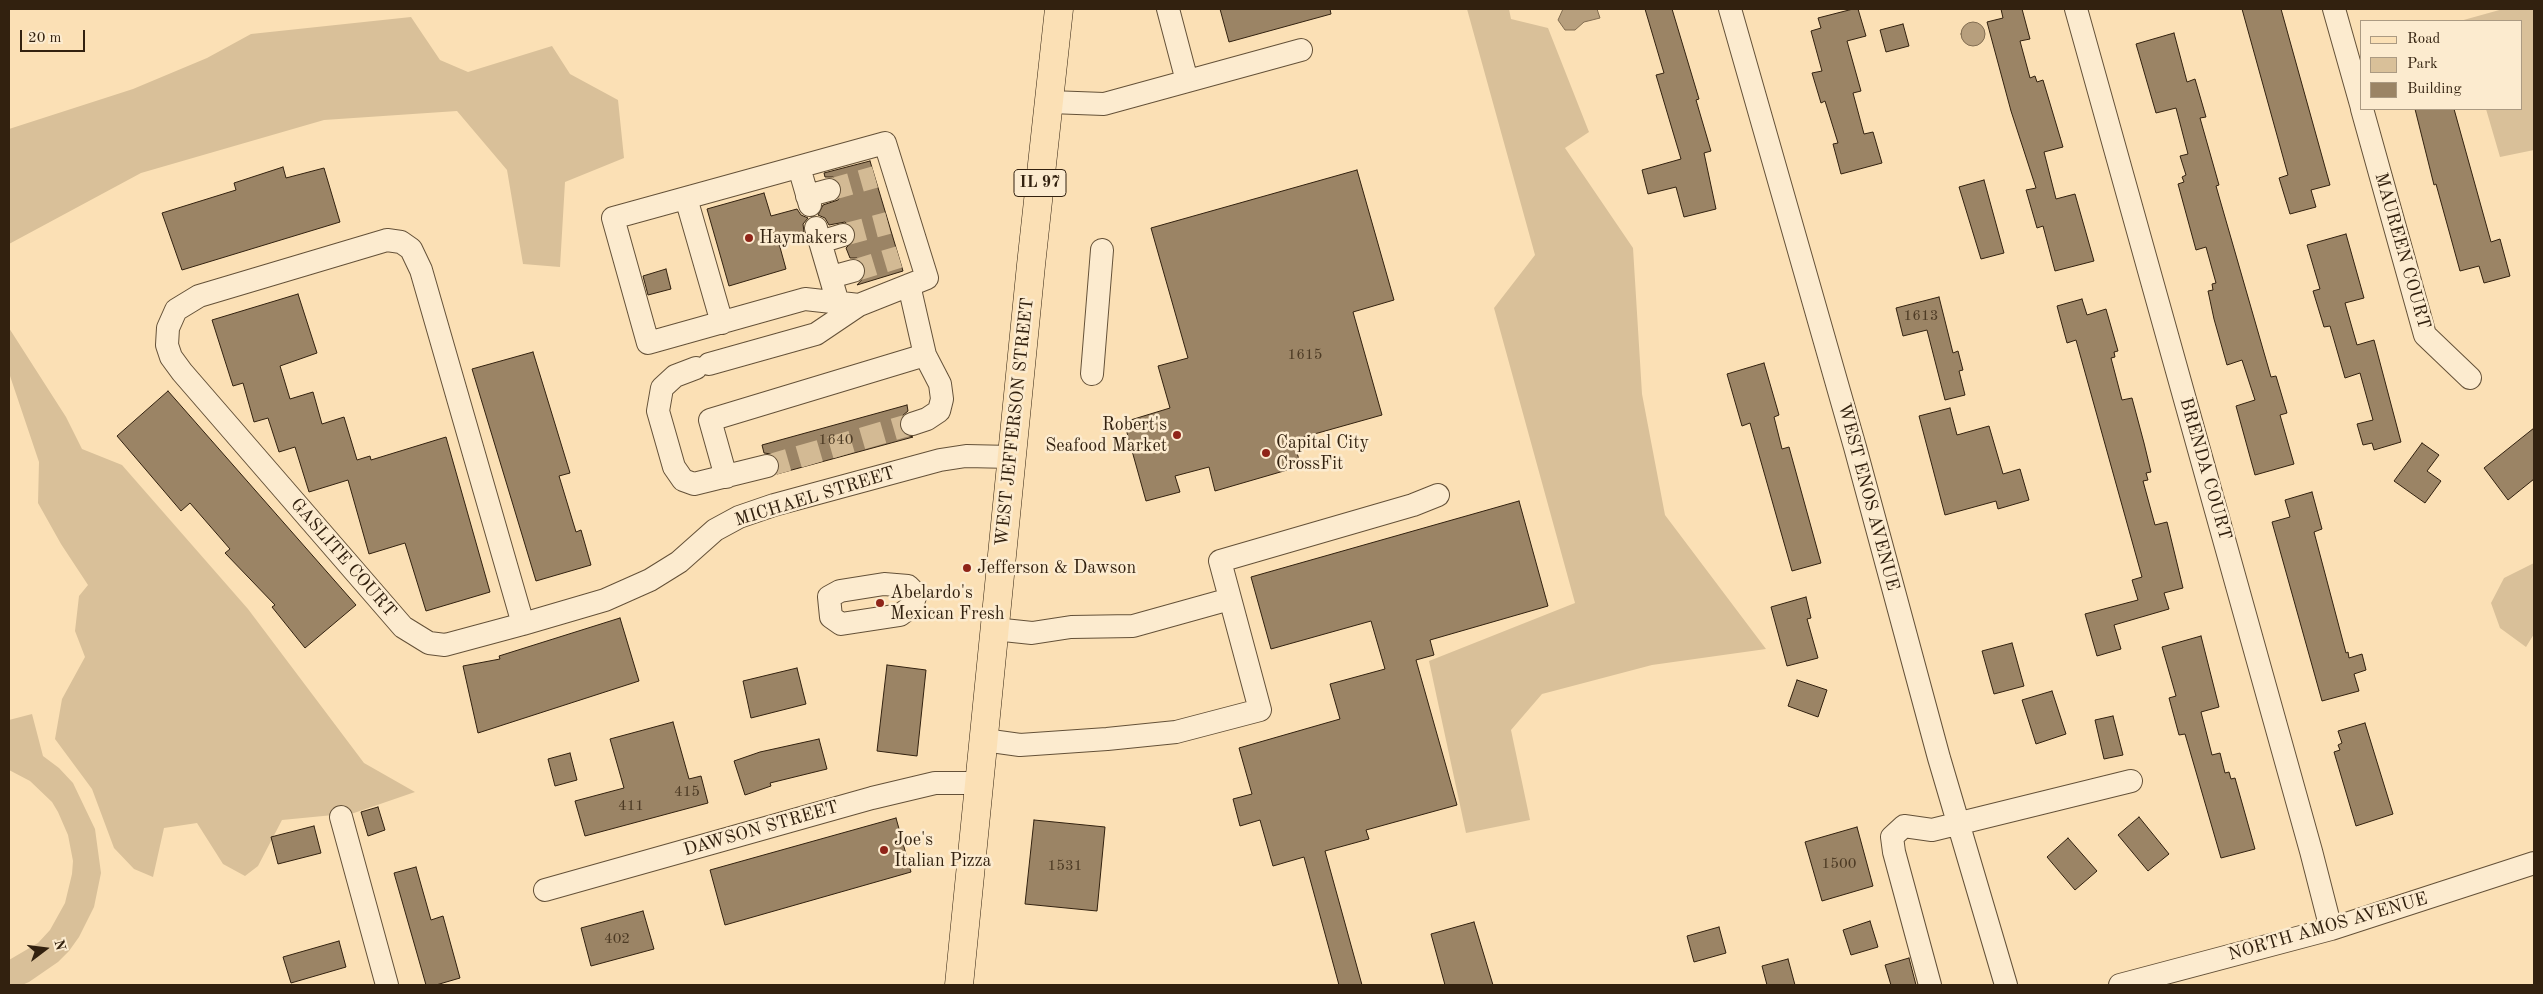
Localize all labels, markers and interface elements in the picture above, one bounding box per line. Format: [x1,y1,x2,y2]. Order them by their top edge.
scale bar [22,20,88,52]
legend [2360,20,2523,110]
text: 20 m [28,31,62,46]
text: Road [2407,32,2440,47]
text: Park [2407,57,2438,72]
text: Building [2407,82,2462,97]
road number: IL 97 [1014,170,1066,197]
street label: MAUREEN COURT [2369,170,2435,332]
place label: Haymakers [759,227,847,249]
marker: Haymakers [743,232,755,244]
street label: WEST JEFFERSON STREET [991,297,1039,547]
house number: 1613 [1904,307,1938,325]
house number: 1615 [1288,346,1322,364]
street label: BRENDA COURT [2174,395,2236,543]
street label: WEST ENOS AVENUE [1833,401,1903,593]
place label: Robert's Seafood Market [1045,414,1167,456]
marker: Robert's Seafood Market [1171,429,1183,441]
house number: 1640 [819,431,853,449]
place label: Capital City CrossFit [1276,432,1369,474]
marker: Capital City CrossFit [1260,447,1272,459]
street label: MICHAEL STREET [732,462,898,532]
street label: GASLITE COURT [285,494,401,622]
place label: Jefferson & Dawson [977,557,1136,579]
marker: Jefferson & Dawson [961,562,973,574]
place label: Abelardo's Mexican Fresh [890,582,1005,624]
marker: Abelardo's Mexican Fresh [874,597,886,609]
house number: 415 [674,783,700,801]
house number: 411 [618,797,644,815]
street label: DAWSON STREET [681,797,841,861]
place label: Joe's Italian Pizza [894,829,991,872]
marker: Joe's Italian Pizza [878,844,890,856]
house number: 1500 [1822,855,1856,873]
house number: 1531 [1048,857,1082,875]
street label: NORTH AMOS AVENUE [2226,888,2430,966]
north arrow [20,924,70,974]
house number: 402 [604,930,630,948]
text: N [51,938,68,952]

